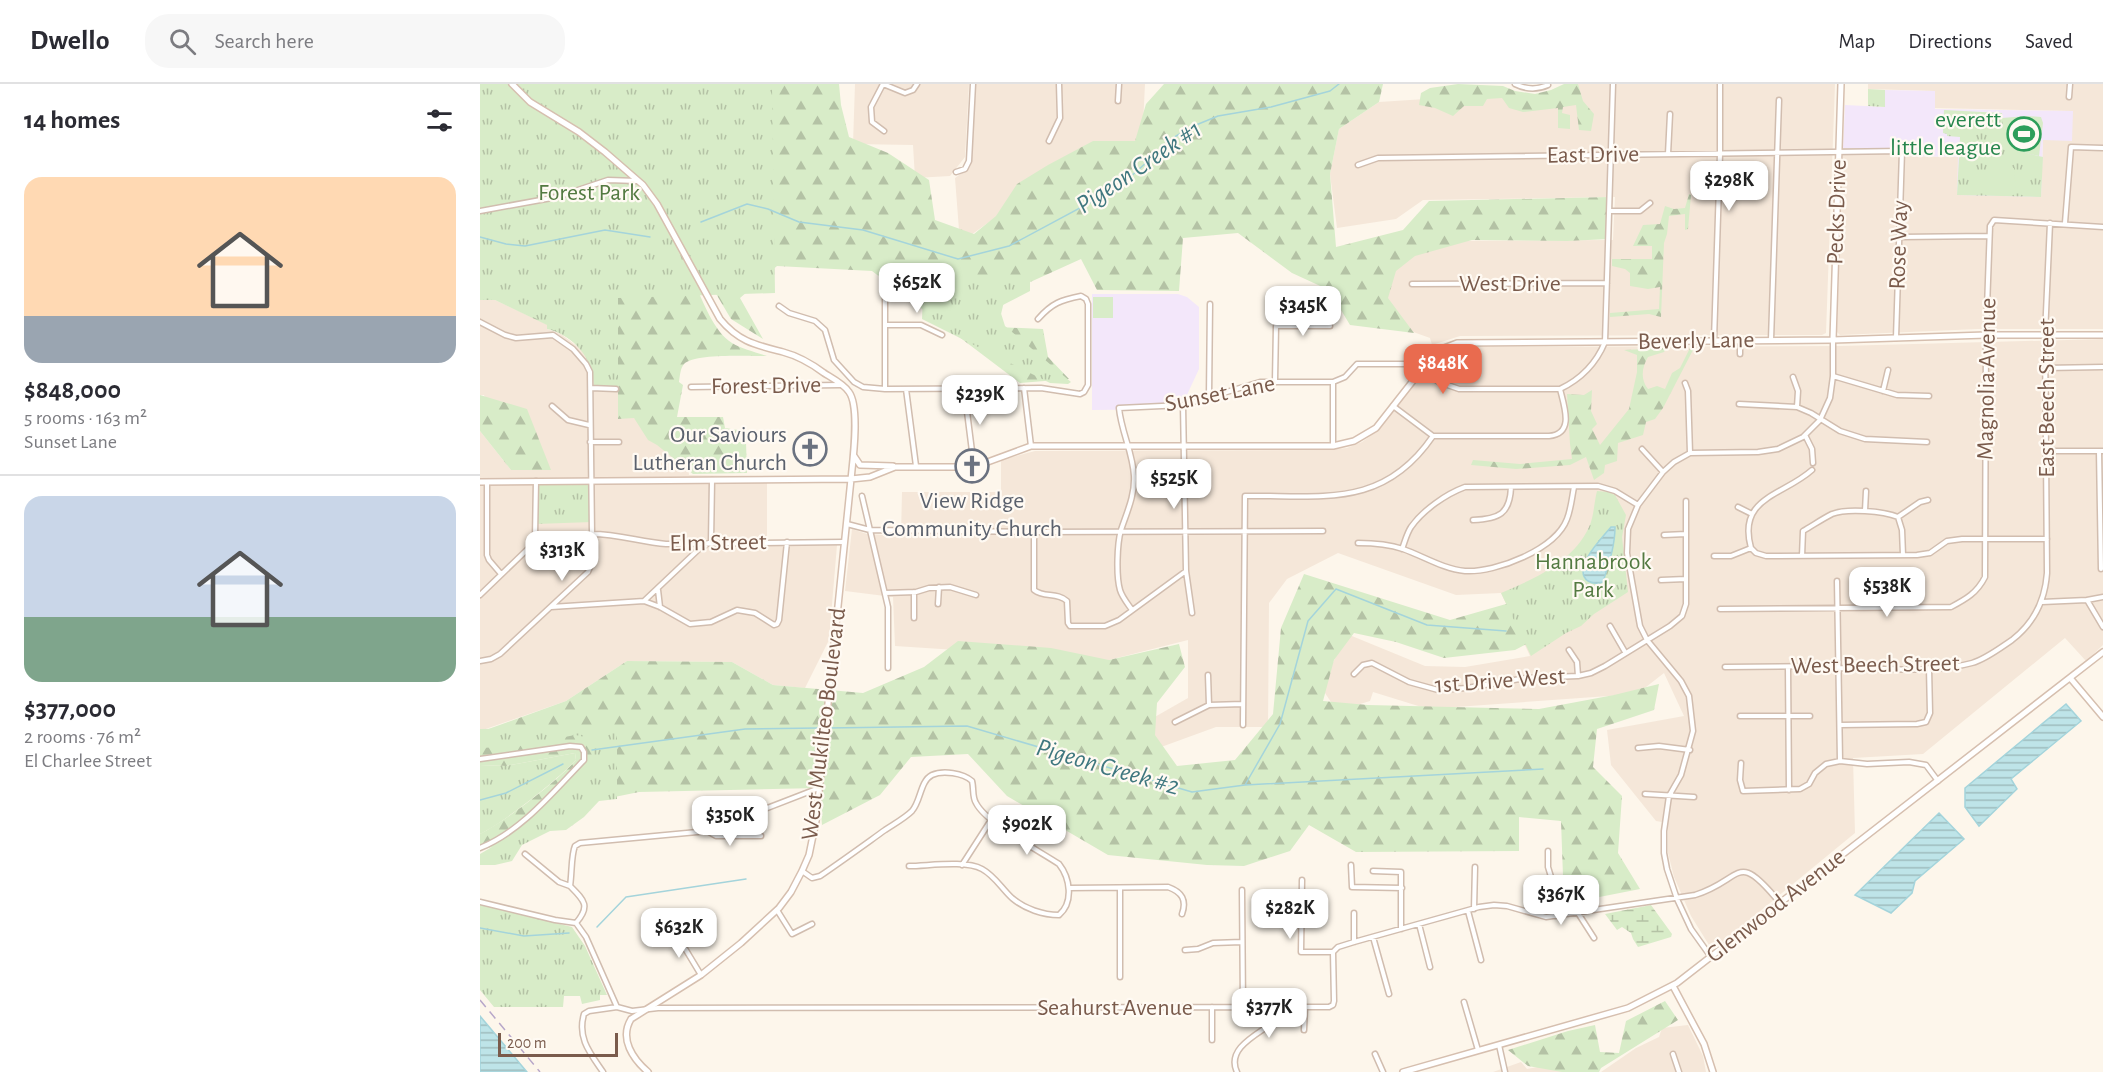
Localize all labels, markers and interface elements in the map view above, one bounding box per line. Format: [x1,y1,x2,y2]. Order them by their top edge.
search box [145,14,565,68]
icon: search [166,25,199,58]
text: Dwello [30,27,109,55]
text: Search here [214,30,314,52]
text: Map [1839,31,1875,52]
text: Directions [1908,31,1992,52]
text: Saved [2025,31,2073,52]
icon: filters [423,104,456,137]
text: 14 homes [24,107,120,133]
place label: everett little league [1890,108,2001,160]
water label: Pigeon Creek #1 [1072,116,1206,218]
sports icon: everett little league [2006,116,2042,152]
street label: East Drive [1547,142,1639,168]
street label: Pecks Drive [1823,159,1851,265]
pin: $298K [1687,161,1771,212]
text: $298K [1704,170,1754,190]
park label: Forest Park [538,181,640,205]
street label: Rose Way [1885,200,1913,290]
icon: home [186,216,294,324]
pin: $652K [875,263,959,314]
text: $652K [893,272,941,292]
street label: West Drive [1459,272,1561,296]
pin: $345K [1261,286,1345,337]
text: $345K [1279,295,1327,315]
street label: Magnolia Avenue [1974,298,2000,460]
street label: East Beech Street [2035,318,2059,478]
street label: Beverly Lane [1637,328,1755,354]
pin: $848K [1401,344,1485,395]
text: $848K [1418,353,1468,373]
street label: Sunset Lane [1163,372,1277,416]
street label: Forest Drive [711,373,821,399]
pin: $239K [938,375,1022,426]
text: $848,000 [24,377,121,403]
text: $239K [956,384,1004,404]
text: 5 rooms · 163 m² [24,408,147,428]
place label: Our Saviours Lutheran Church [632,423,787,475]
church icon: Our Saviours Lutheran Church [792,431,828,467]
text: Sunset Lane [24,432,117,452]
church icon: View Ridge Community Church [954,448,990,484]
pin: $525K [1132,459,1216,510]
text: $525K [1150,468,1198,488]
place label: View Ridge Community Church [882,489,1062,541]
street label: Elm Street [669,530,767,556]
pin: $313K [520,531,604,582]
icon: home [186,535,294,643]
text: $313K [539,540,585,560]
park label: Hannabrook Park [1535,550,1651,602]
pin: $538K [1845,567,1929,618]
text: $538K [1863,576,1911,596]
street label: West Mukilteo Boulevard [798,606,850,842]
street label: West Beech Street [1790,652,1960,678]
street label: 1st Drive West [1434,664,1566,698]
text: $377,000 [24,696,116,722]
text: 2 rooms · 76 m² [24,727,141,747]
water label: Pigeon Creek #2 [1033,734,1183,800]
text: El Charlee Street [24,751,152,771]
pin: $350K [688,796,772,847]
text: $350K [706,805,754,825]
pin: $902K [985,805,1069,856]
text: $902K [1002,814,1052,834]
street label: Glenwood Avenue [1702,845,1850,967]
pin: $367K [1519,875,1603,926]
text: $367K [1537,884,1585,904]
pin: $282K [1248,889,1332,940]
text: $282K [1265,898,1315,918]
pin: $632K [637,908,721,959]
text: $632K [655,917,703,937]
pin: $377K [1227,988,1311,1039]
street label: Seahurst Avenue [1037,996,1193,1020]
text: $377K [1246,997,1292,1017]
scale bar [498,1030,618,1058]
text: 200 m [507,1035,547,1051]

